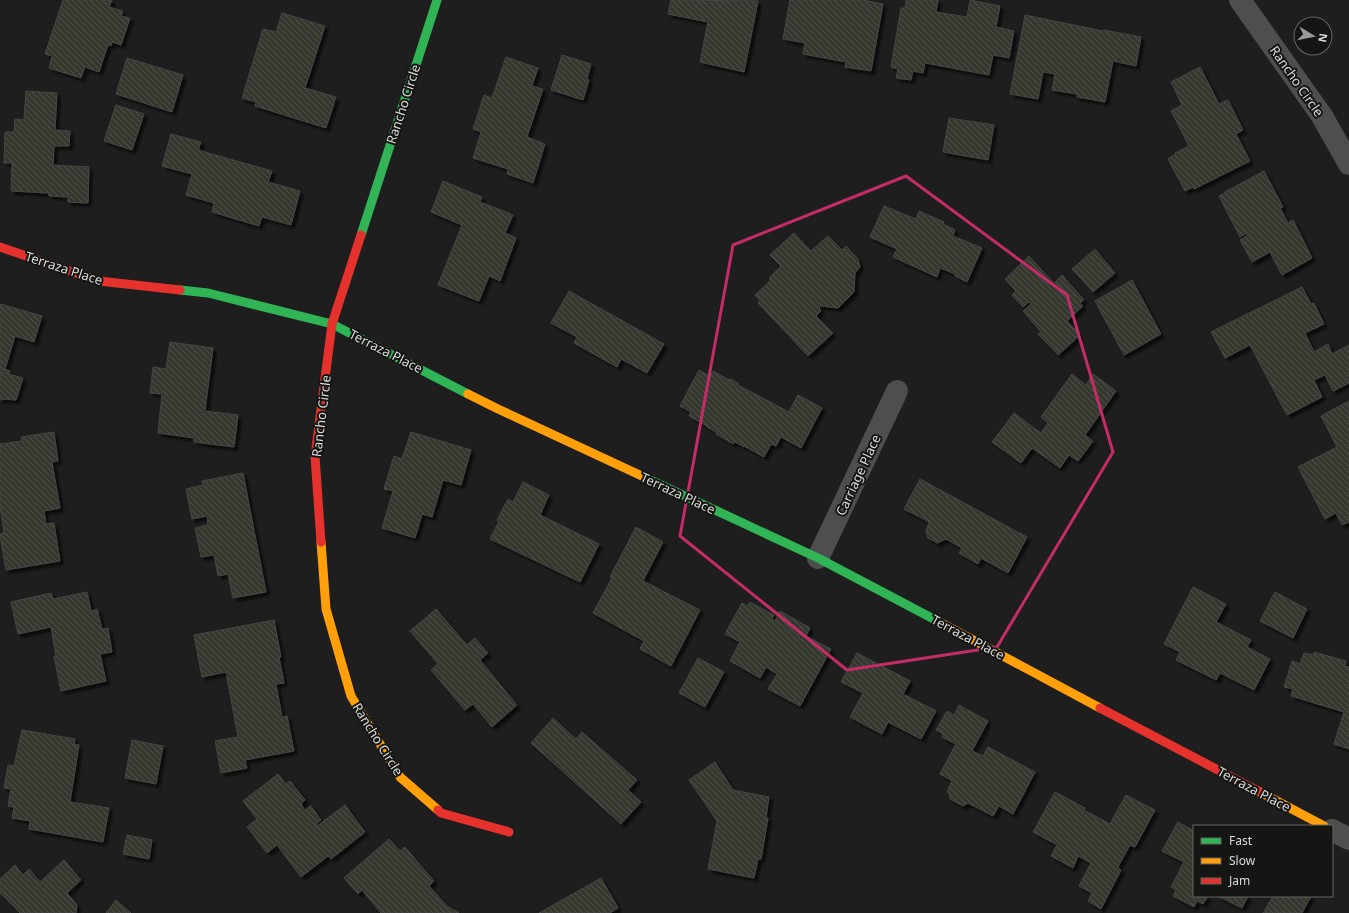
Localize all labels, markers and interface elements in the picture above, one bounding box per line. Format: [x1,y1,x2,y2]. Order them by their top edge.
north arrow [1293,16,1333,56]
text: N [1315,32,1332,44]
street label: Rancho Circle [1266,42,1328,120]
street label: Rancho Circle [382,62,424,146]
street label: Terraza Place [23,247,105,289]
street label: Terraza Place [346,325,426,377]
street label: Rancho Circle [307,374,335,458]
street label: Carriage Place [831,431,885,519]
street label: Terraza Place [638,468,718,518]
street label: Terraza Place [928,610,1008,664]
street label: Rancho Circle [348,699,408,779]
street label: Terraza Place [1214,762,1294,816]
legend [1193,825,1333,897]
text: Fast [1229,832,1253,849]
text: Slow [1229,852,1256,869]
text: Jam [1228,872,1250,889]

